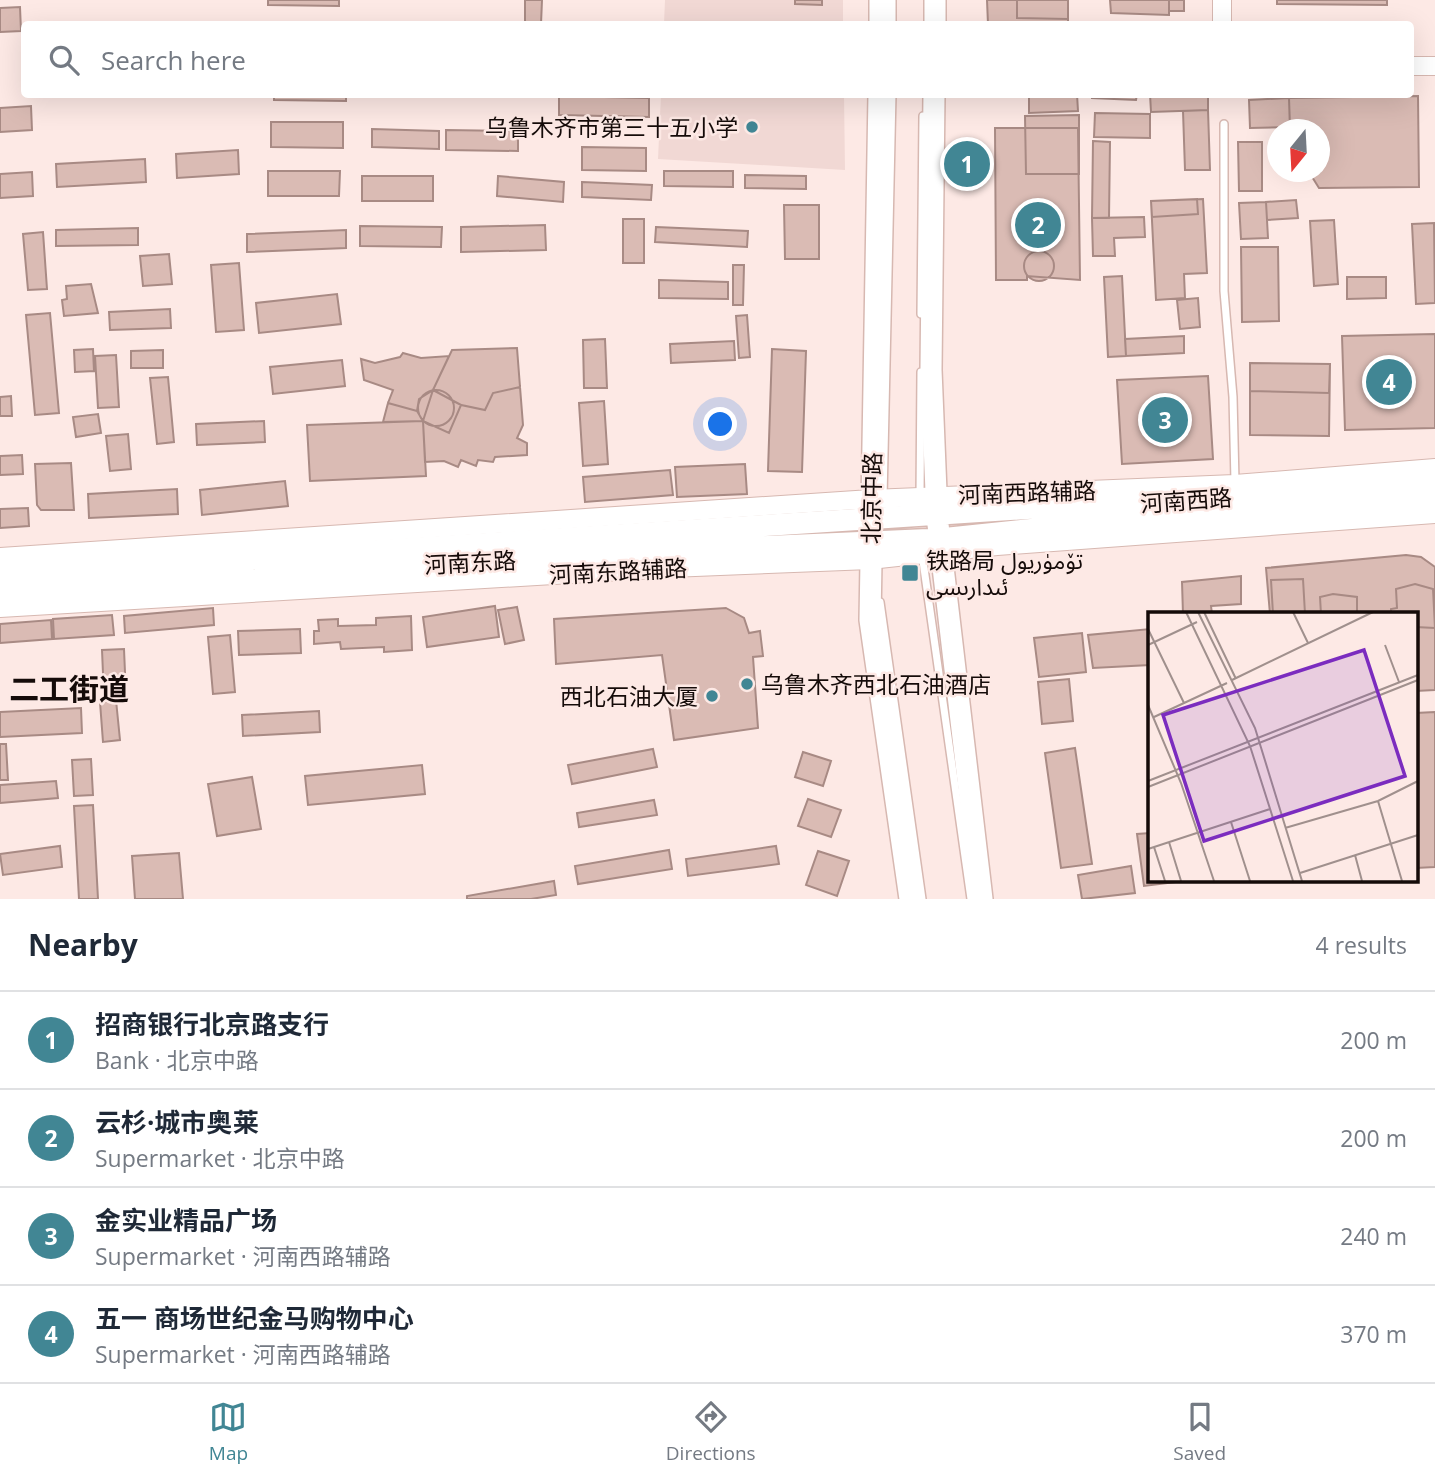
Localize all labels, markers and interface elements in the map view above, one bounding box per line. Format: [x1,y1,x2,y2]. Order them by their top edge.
search box [21,21,1414,98]
icon: search [45,41,83,79]
text: Search here [101,42,246,78]
place label: 乌鲁木齐市第三十五小学 [485,111,738,143]
marker: 乌鲁木齐市第三十五小学 [744,119,760,135]
north arrow [1267,119,1330,182]
pin: 1 [944,138,990,190]
pin: 2 [1015,199,1061,251]
pin: 4 [1366,356,1412,408]
pin: 3 [1142,394,1188,446]
your location [703,407,737,441]
street label: 北京中路 [854,452,888,544]
street label: 河南西路辅路 [957,474,1097,510]
street label: 河南西路 [1139,481,1233,519]
street label: 河南东路 [423,544,517,580]
place label: 铁路局 تۆمۈريول ئىدارىسى [926,544,1083,602]
street label: 河南东路辅路 [548,551,688,591]
marker: 铁路局 تۆمۈريول ئىدارىسى [900,563,920,583]
inset map [1148,612,1418,881]
district label: 二工街道 [9,668,129,709]
place label: 乌鲁木齐西北石油酒店 [761,668,991,700]
marker: 乌鲁木齐西北石油酒店 [739,676,755,692]
place label: 西北石油大厦 [560,680,698,712]
marker: 西北石油大厦 [704,688,720,704]
text: Nearby [28,924,138,965]
text: 4 results [1316,929,1407,961]
text: 招商银行北京路支行 [95,1006,329,1042]
text: 1 [44,1024,58,1056]
text: 200 m [1340,1024,1407,1056]
text: Bank · 北京中路 [95,1044,259,1076]
text: 云杉·城市奥莱 [95,1104,258,1140]
text: 2 [44,1122,58,1154]
text: 200 m [1340,1122,1407,1154]
text: Supermarket · 北京中路 [95,1142,345,1174]
text: 金实业精品广场 [95,1202,277,1238]
text: 3 [44,1220,58,1252]
text: 240 m [1340,1220,1407,1252]
text: Supermarket · 河南西路辅路 [95,1240,391,1272]
text: 五一 商场世纪金马购物中心 [95,1300,414,1336]
text: 4 [44,1318,58,1350]
text: 370 m [1340,1318,1407,1350]
text: Supermarket · 河南西路辅路 [95,1338,391,1370]
tab: Map [209,1398,248,1466]
tab: Directions [666,1398,756,1466]
tab: Saved [1173,1398,1226,1466]

